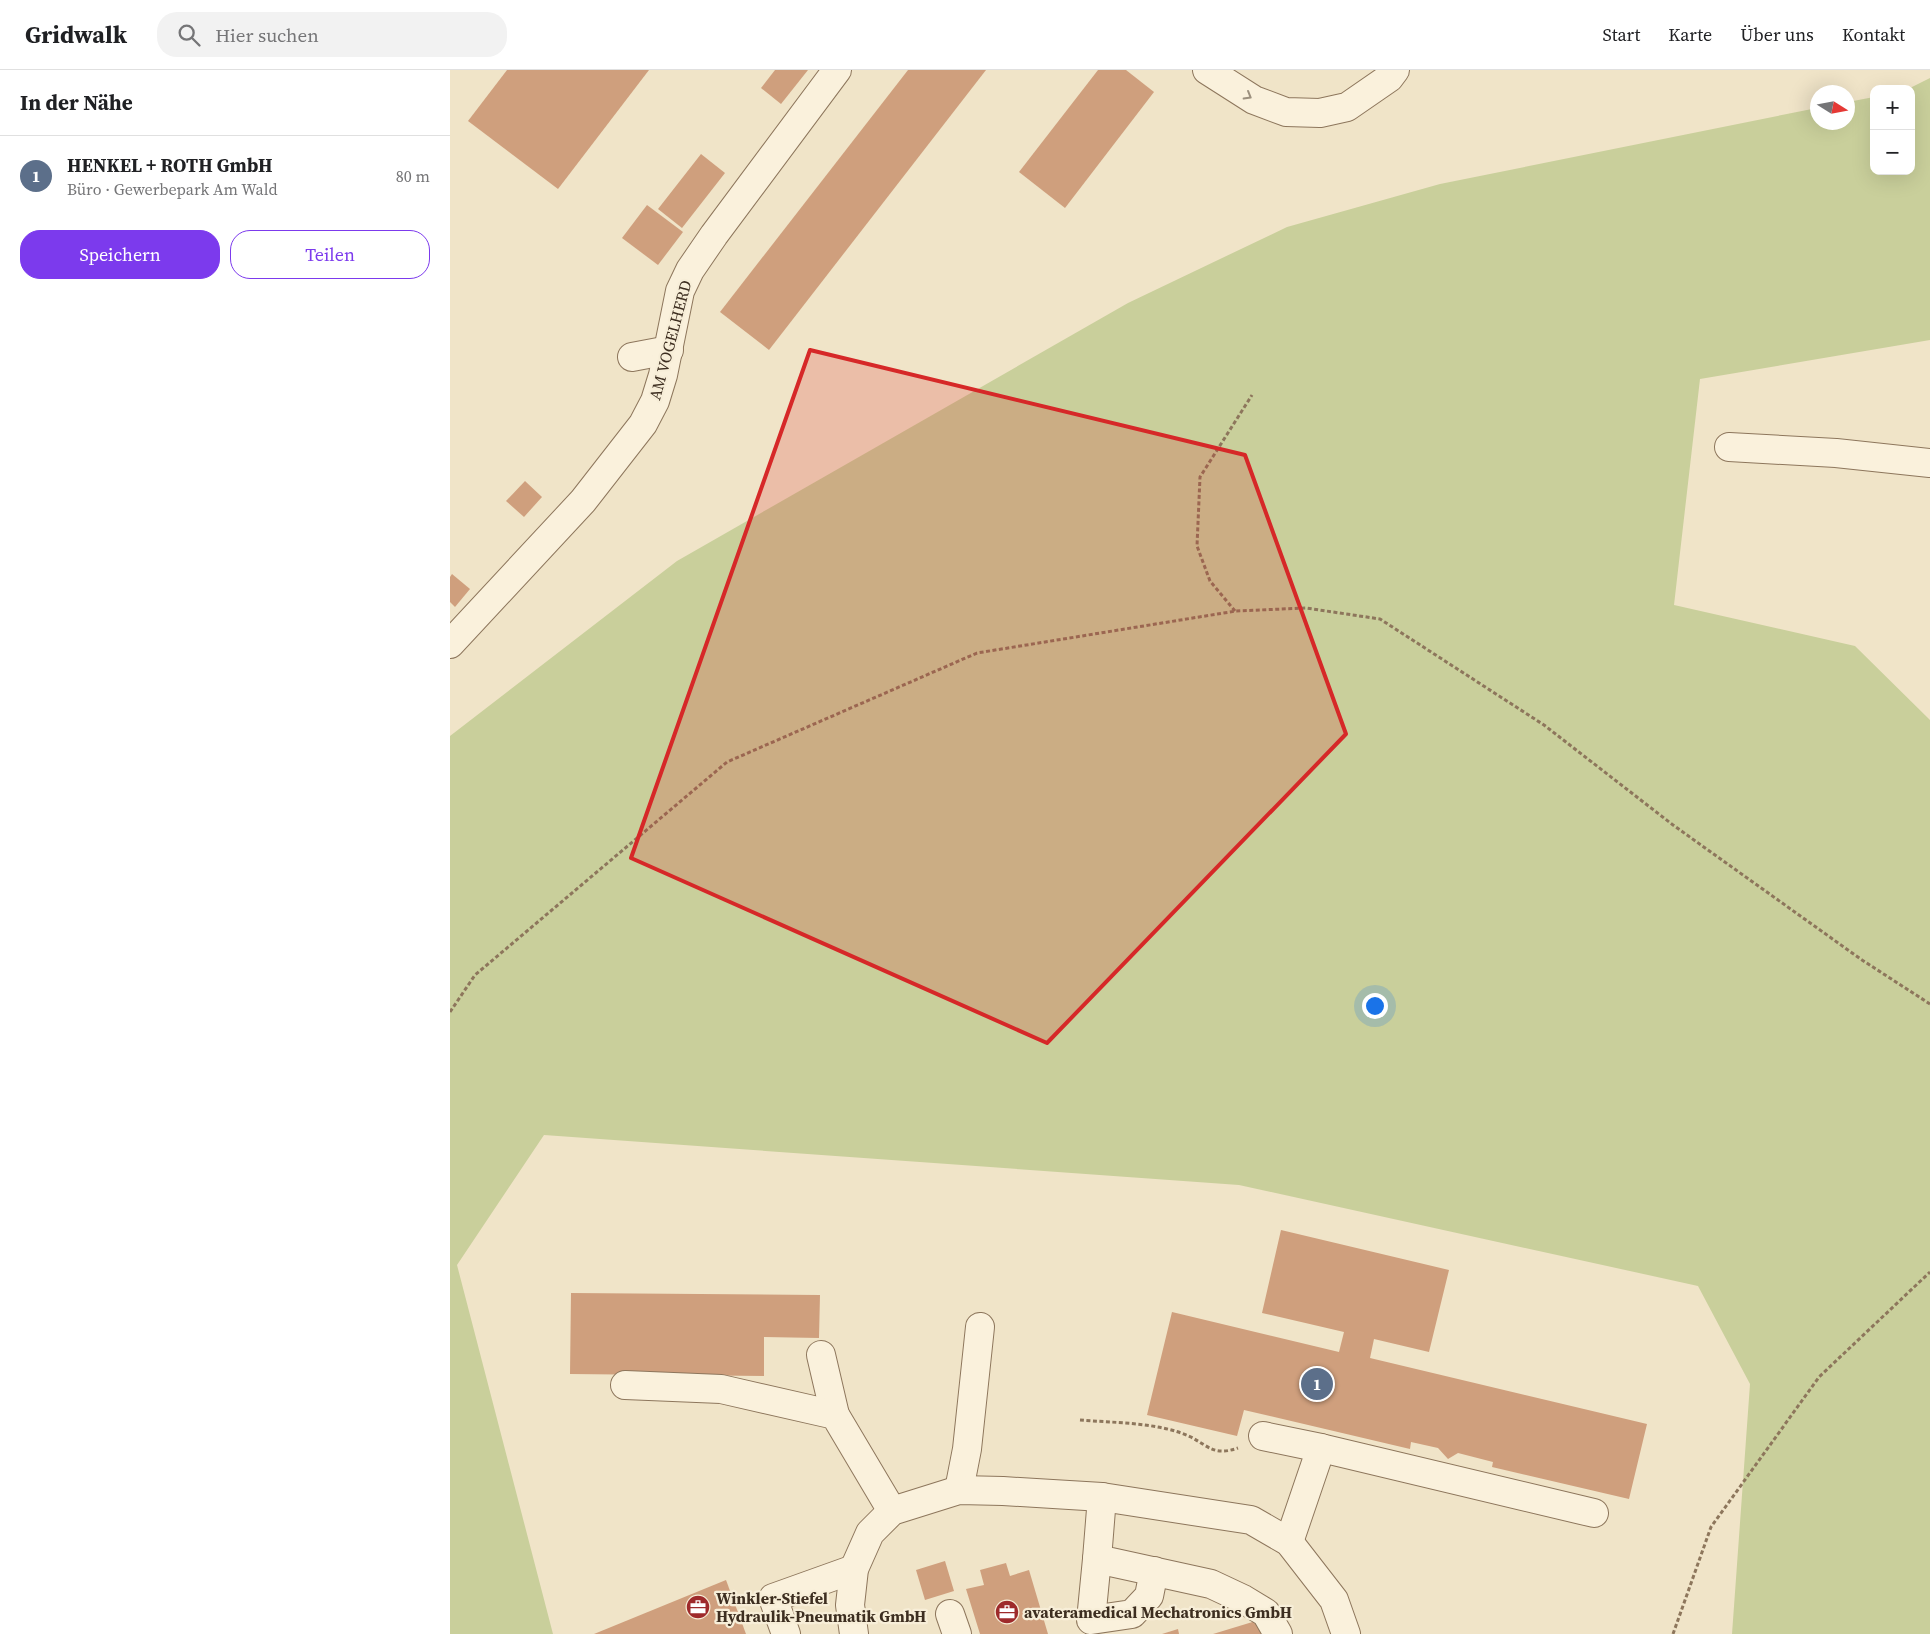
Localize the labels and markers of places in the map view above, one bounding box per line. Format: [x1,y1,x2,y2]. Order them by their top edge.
pin: 1 [1301,1365,1333,1403]
place label: Winkler-Stiefel Hydraulik-Pneumatik GmbH [716,1587,926,1627]
office icon: Winkler-Stiefel Hydraulik-Pneumatik GmbH [685,1594,711,1620]
office icon: avateramedical Mechatronics GmbH [994,1599,1020,1625]
place label: avateramedical Mechatronics GmbH [1024,1601,1292,1623]

